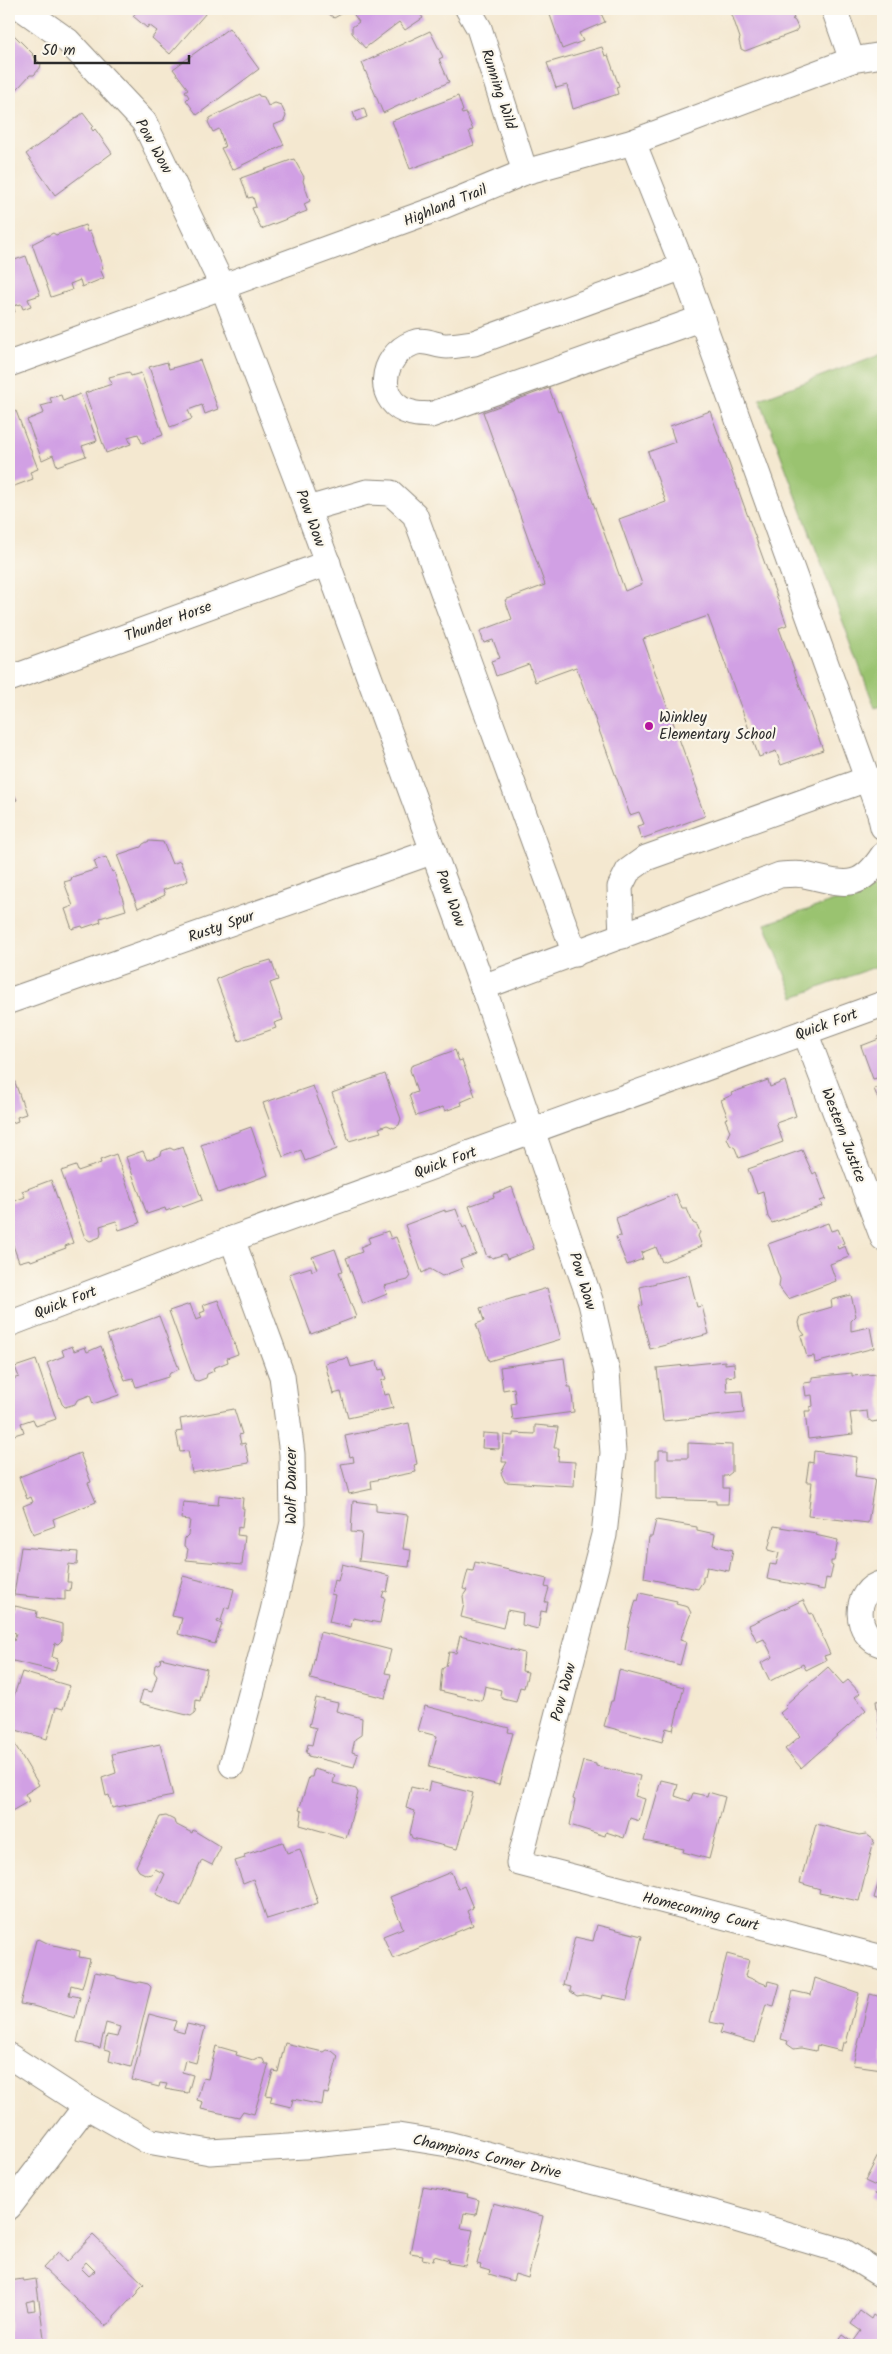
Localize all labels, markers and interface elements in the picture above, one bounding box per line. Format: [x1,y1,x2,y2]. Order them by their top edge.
scale bar [35,32,189,64]
text: 50 m [42,39,76,63]
street label: Running Wild [474,46,522,133]
street label: Pow Wow [128,115,179,179]
street label: Highland Trail [400,178,491,234]
street label: Pow Wow [289,486,332,551]
street label: Thunder Horse [121,595,216,649]
place label: Winkley Elementary School [659,706,776,747]
marker: Winkley Elementary School [643,720,655,732]
street label: Pow Wow [429,866,472,931]
street label: Rusty Spur [185,904,259,949]
street label: Quick Fort [791,1002,861,1047]
street label: Western Justice [814,1084,872,1186]
street label: Quick Fort [410,1140,480,1185]
street label: Pow Wow [562,1249,603,1314]
street label: Quick Fort [30,1280,100,1326]
street label: Wolf Dancer [280,1446,304,1524]
street label: Pow Wow [545,1659,584,1724]
street label: Homecoming Court [640,1886,762,1938]
street label: Champions Corner Drive [410,2128,564,2186]

